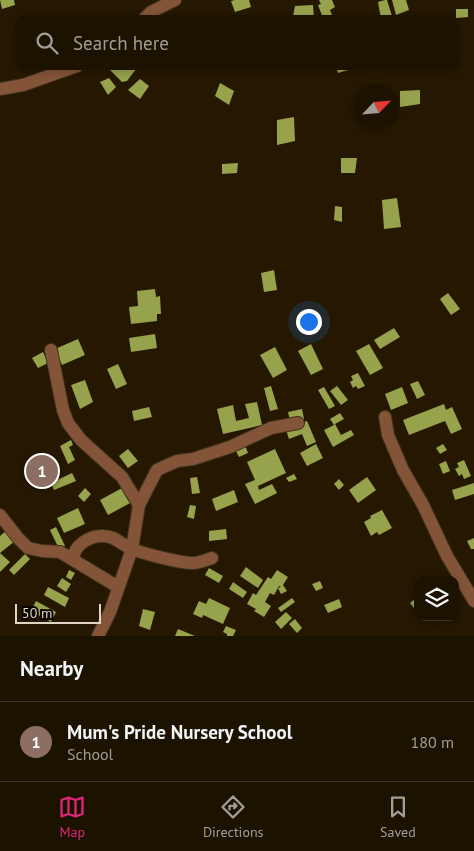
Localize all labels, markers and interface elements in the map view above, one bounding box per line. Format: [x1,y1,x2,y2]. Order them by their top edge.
search box [15,15,459,70]
icon: search [33,29,61,57]
text: Search here [73,31,169,55]
north arrow [354,85,399,130]
your location [296,309,322,335]
pin: 1 [26,452,58,490]
map controls [414,576,459,621]
button: layers [414,576,459,621]
scale bar [15,601,101,624]
text: 50 m [22,604,52,622]
text: Nearby [20,655,83,682]
text: Mum's Pride Nursery School [67,720,292,744]
text: 1 [31,732,41,752]
text: 180 m [411,732,454,752]
text: School [67,744,113,764]
tab: Map [58,793,86,841]
tab: Directions [203,793,263,841]
tab: Saved [380,793,416,841]

